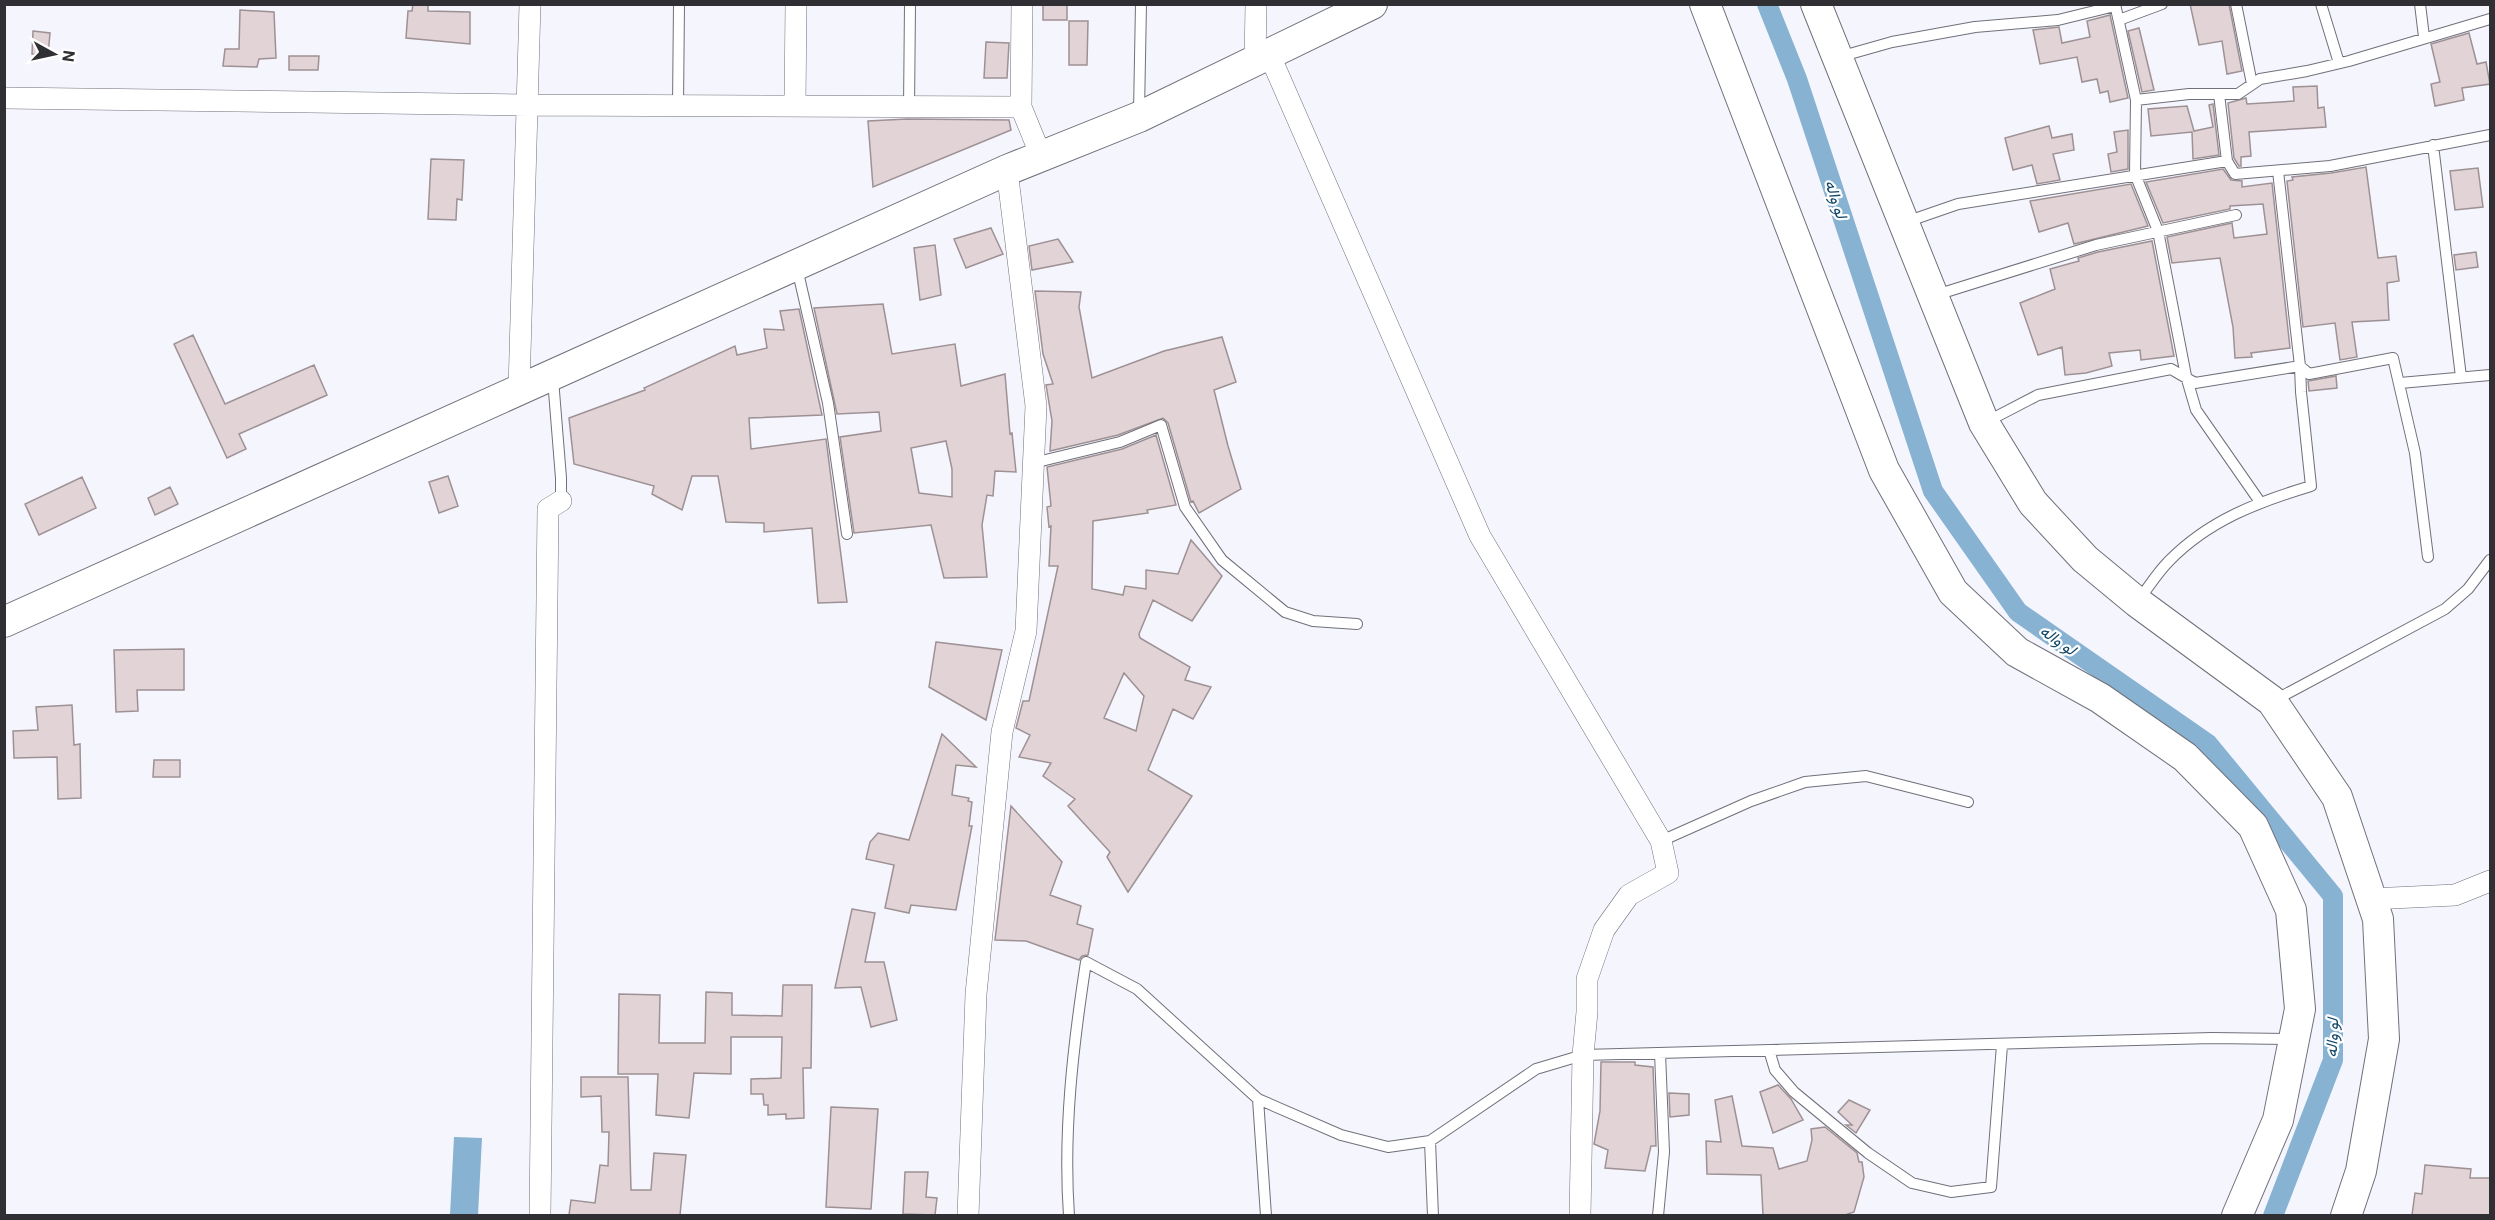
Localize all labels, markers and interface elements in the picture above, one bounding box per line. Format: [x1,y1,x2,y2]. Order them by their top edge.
north arrow [24,24,84,84]
text: N [58,49,79,63]
water label: لو واله [1820,177,1852,223]
water label: لو واله [2036,621,2082,661]
water label: لو واله [2322,1016,2343,1058]

